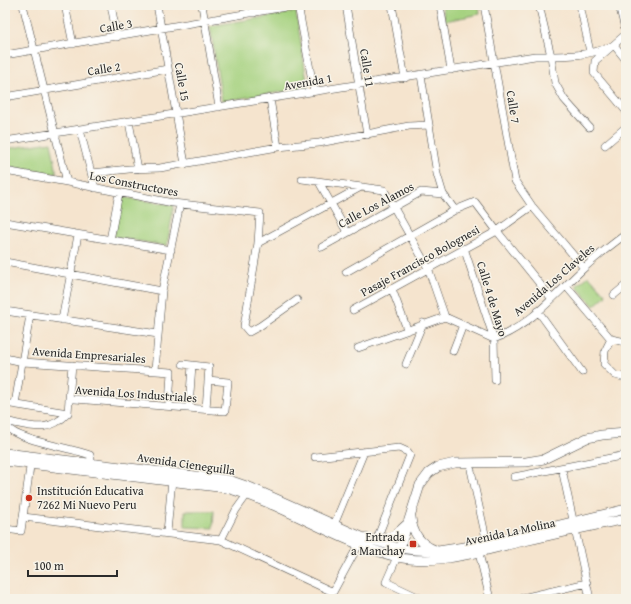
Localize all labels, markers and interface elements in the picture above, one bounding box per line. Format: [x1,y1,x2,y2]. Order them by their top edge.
street label: Calle 3 [98,14,134,37]
street label: Calle 11 [356,47,379,89]
street label: Calle 2 [86,57,122,79]
street label: Calle 15 [171,61,194,103]
street label: Avenida 1 [282,69,334,94]
street label: Calle 7 [503,89,525,125]
street label: Los Constructores [88,167,180,200]
street label: Calle Los Alamos [335,177,417,232]
street label: Pasaje Francisco Bolognesi [357,220,483,300]
street label: Avenida Los Claveles [509,239,598,320]
street label: Calle 4 de Mayo [473,259,512,338]
street label: Avenida Empresariales [32,342,147,367]
street label: Avenida Los Industriales [74,381,198,406]
street label: Avenida Cieneguilla [136,448,237,479]
place label: Institución Educativa 7262 Mi Nuevo Peru [37,482,144,513]
marker: Institución Educativa 7262 Mi Nuevo Peru [24,493,34,503]
street label: Avenida La Molina [463,514,557,549]
place label: Entrada a Manchay [351,528,405,559]
marker: Entrada a Manchay [408,539,418,549]
scale bar [28,552,117,578]
text: 100 m [34,557,64,574]

